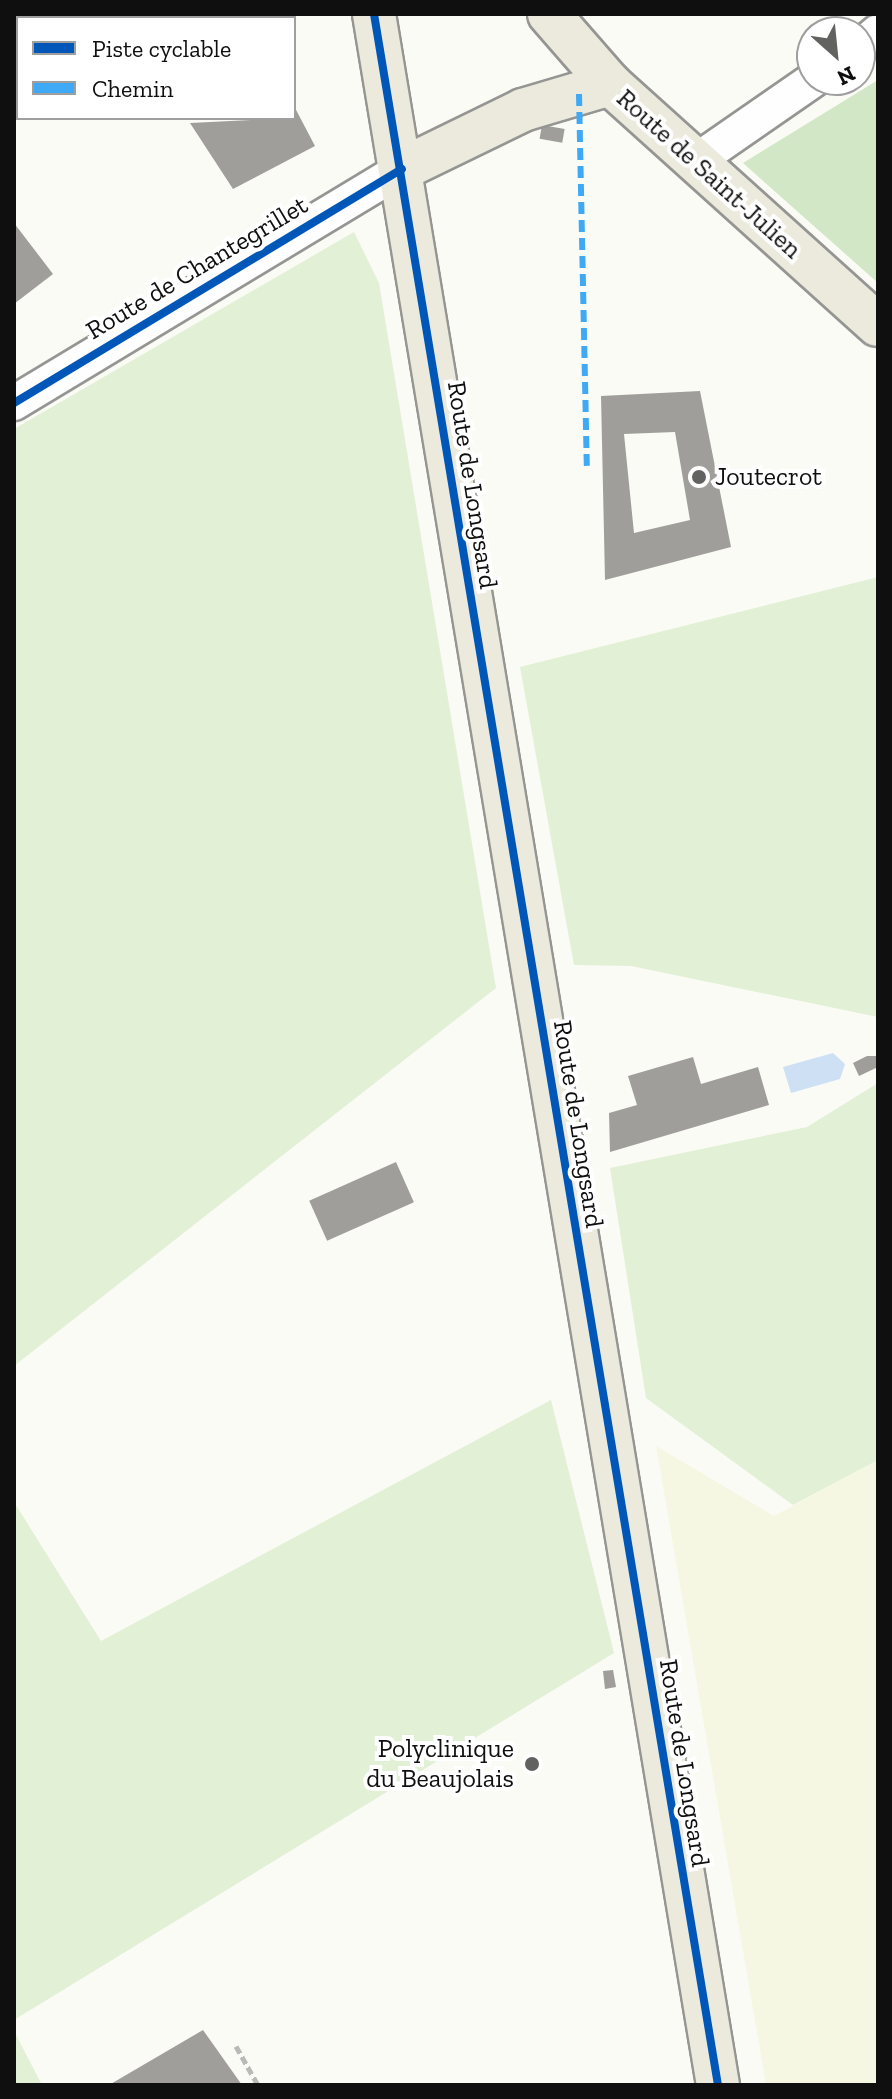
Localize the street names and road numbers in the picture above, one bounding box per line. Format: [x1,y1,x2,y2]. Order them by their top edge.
street label: Route de Saint-Julien [610,83,808,265]
street label: Route de Chantegrillet [81,190,313,346]
street label: Route de Longsard [440,379,504,591]
street label: Route de Longsard [546,1018,610,1230]
street label: Route de Longsard [652,1657,716,1869]

